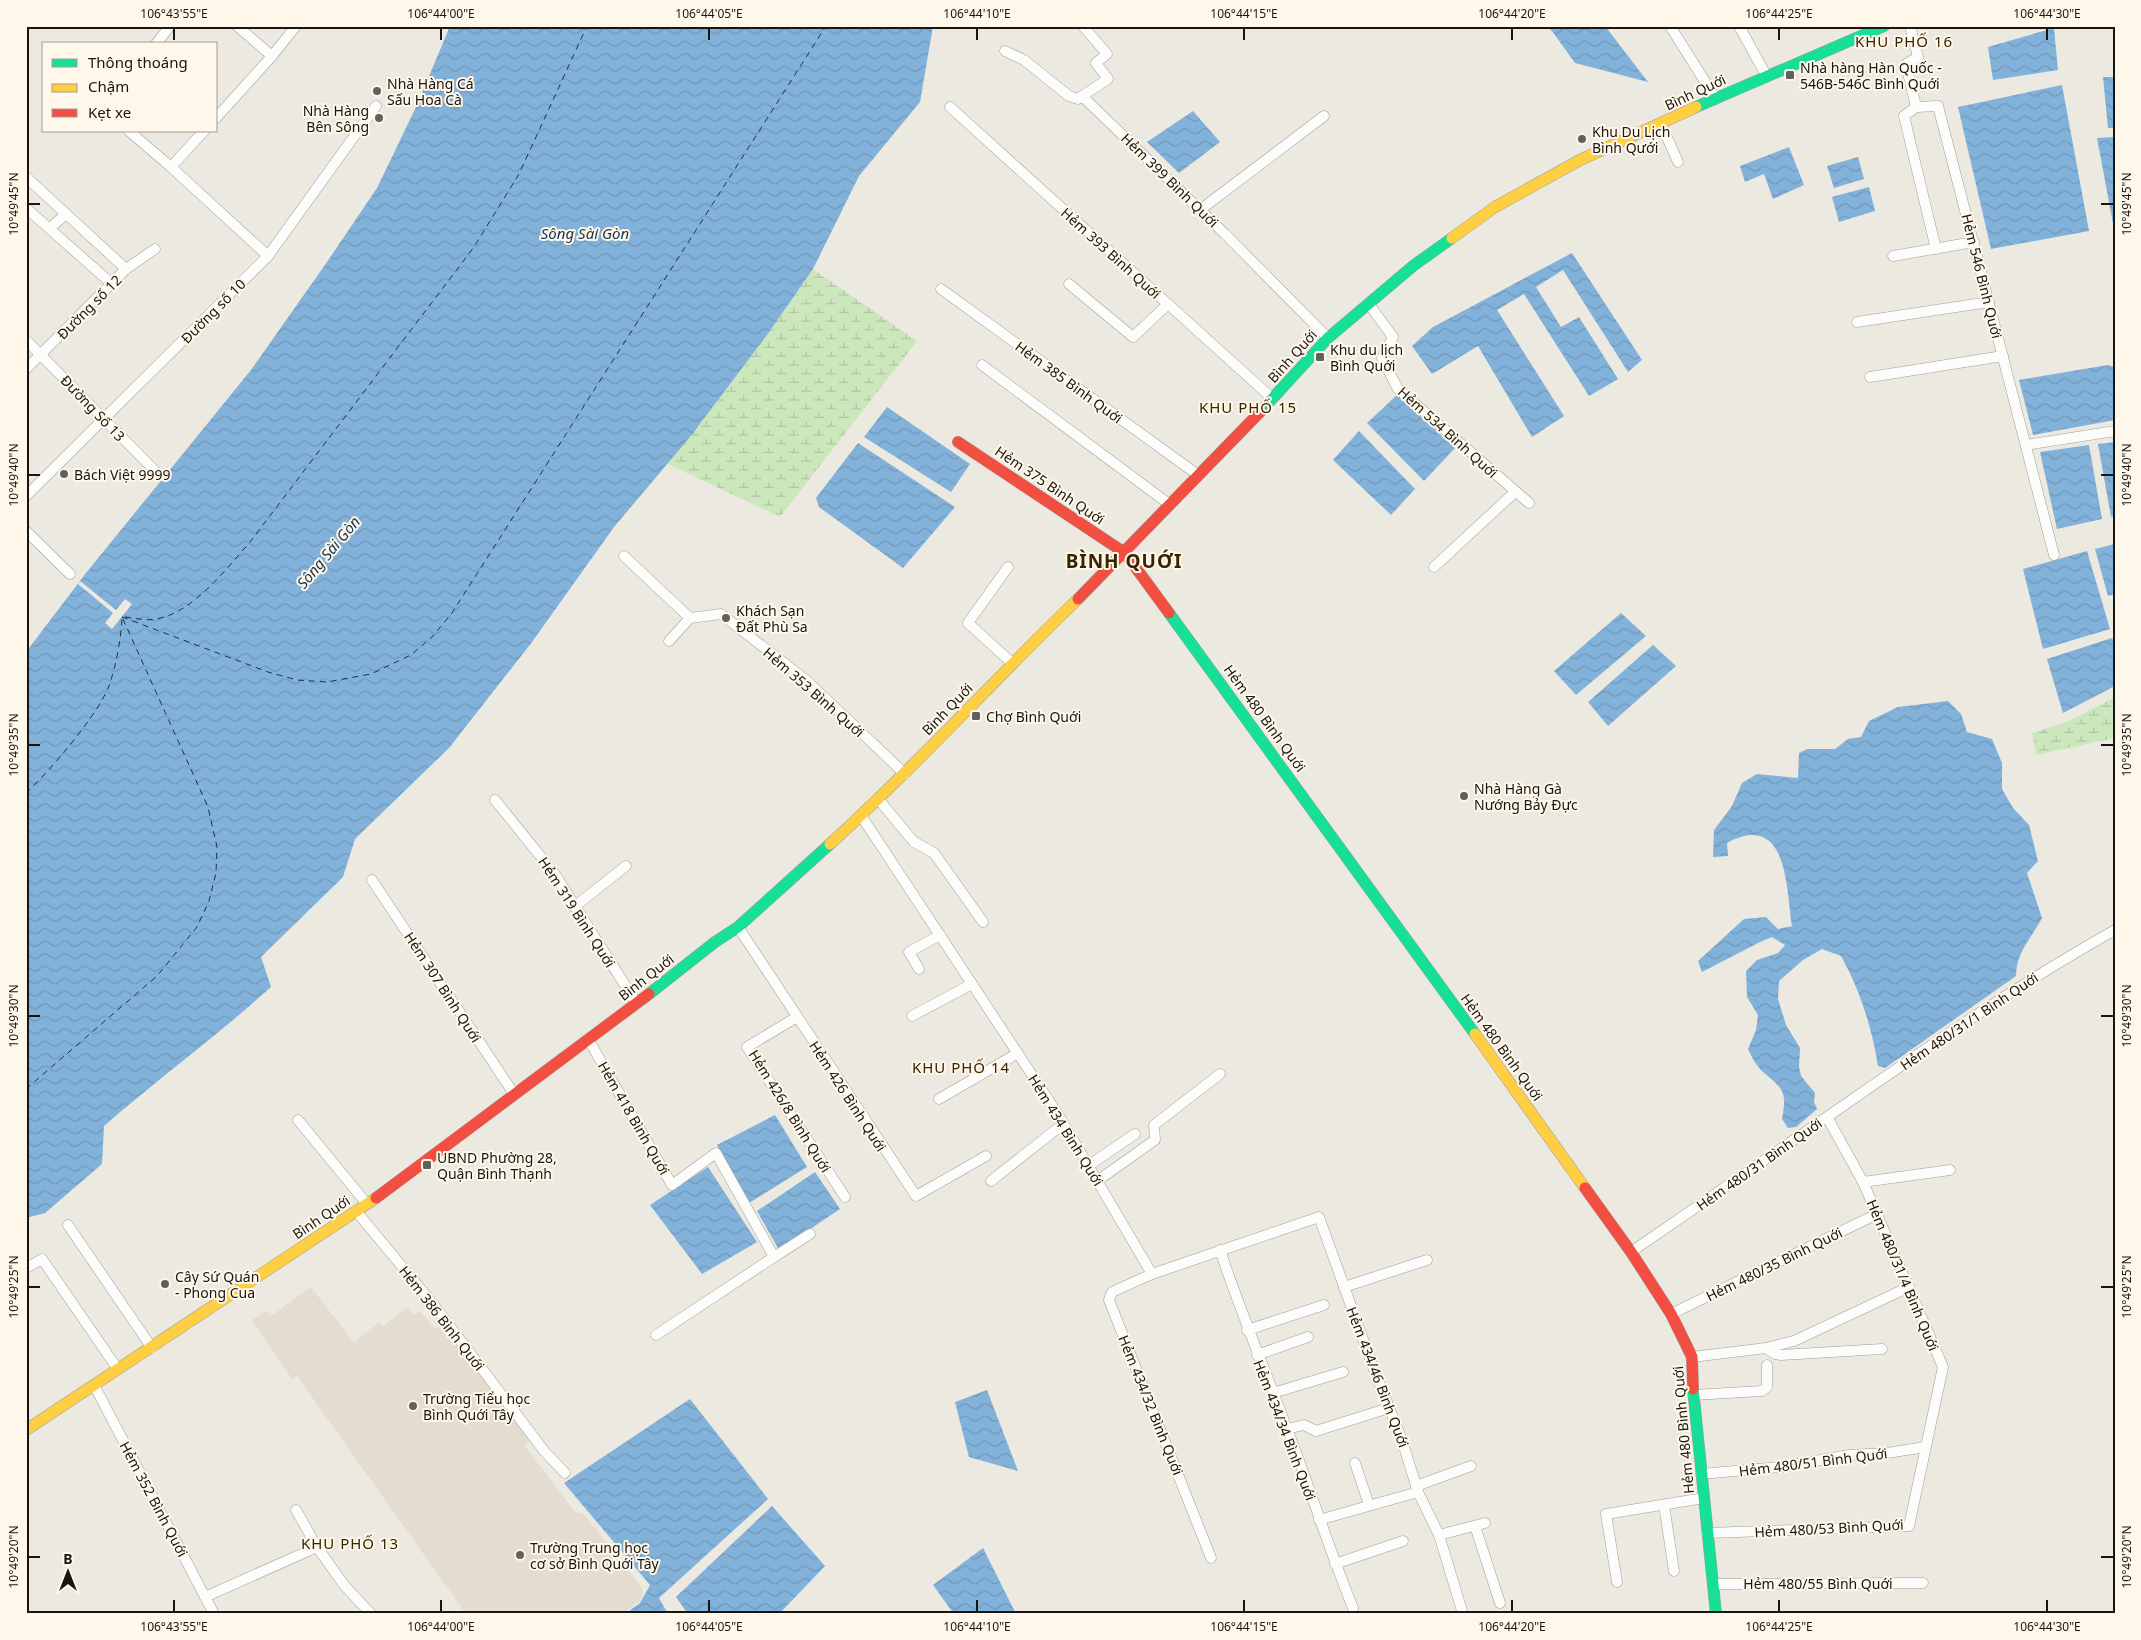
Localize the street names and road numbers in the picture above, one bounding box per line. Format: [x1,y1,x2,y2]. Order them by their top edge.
street label: Bình Quới [1661,70,1729,114]
street label: Hẻm 399 Bình Quới [1117,129,1223,231]
street label: Hẻm 393 Bình Quới [1057,203,1165,303]
street label: Hẻm 546 Bình Quới [1957,212,2007,340]
street label: Đường số 12 [53,271,125,343]
street label: Đường số 10 [177,275,249,347]
street label: Bình Quới [1263,325,1321,387]
street label: Hẻm 385 Bình Quới [1012,337,1126,427]
street label: Đường Số 13 [57,371,129,445]
street label: Hẻm 534 Bình Quới [1394,382,1502,482]
street label: Hẻm 375 Bình Quới [992,441,1108,529]
street label: Hẻm 353 Bình Quới [759,643,869,741]
street label: Hẻm 480 Bình Quới [1220,661,1310,775]
street label: Bình Quới [917,679,977,739]
street label: Hẻm 319 Bình Quới [534,853,620,971]
street label: Hẻm 307 Bình Quới [400,928,486,1046]
street label: Bình Quới [614,949,678,1005]
street label: Hẻm 480/31/1 Bình Quới [1896,968,2042,1074]
street label: Hẻm 480 Bình Quới [1457,990,1547,1104]
street label: Hẻm 426 Bình Quới [805,1037,891,1155]
street label: Hẻm 426/8 Bình Quới [744,1046,836,1176]
street label: Hẻm 418 Bình Quới [594,1058,674,1178]
street label: Hẻm 434 Bình Quới [1024,1071,1108,1189]
street label: Hẻm 480/31 Bình Quới [1692,1113,1826,1215]
street label: Bình Quới [289,1191,353,1243]
street label: Hẻm 480/31/4 Bình Quới [1862,1196,1944,1354]
street label: Hẻm 480/35 Bình Quới [1703,1223,1845,1305]
street label: Hẻm 386 Bình Quới [395,1262,489,1374]
street label: Hẻm 434/46 Bình Quới [1342,1304,1414,1450]
street label: Hẻm 434/32 Bình Quới [1114,1332,1188,1478]
street label: Hẻm 434/34 Bình Quới [1249,1357,1321,1503]
street label: Hẻm 480 Bình Quới [1668,1365,1698,1495]
street label: Hẻm 352 Bình Quới [116,1438,192,1560]
street label: Hẻm 480/51 Bình Quới [1738,1443,1888,1481]
street label: Hẻm 480/53 Bình Quới [1754,1515,1904,1541]
street label: Hẻm 480/55 Bình Quới [1743,1574,1893,1593]

